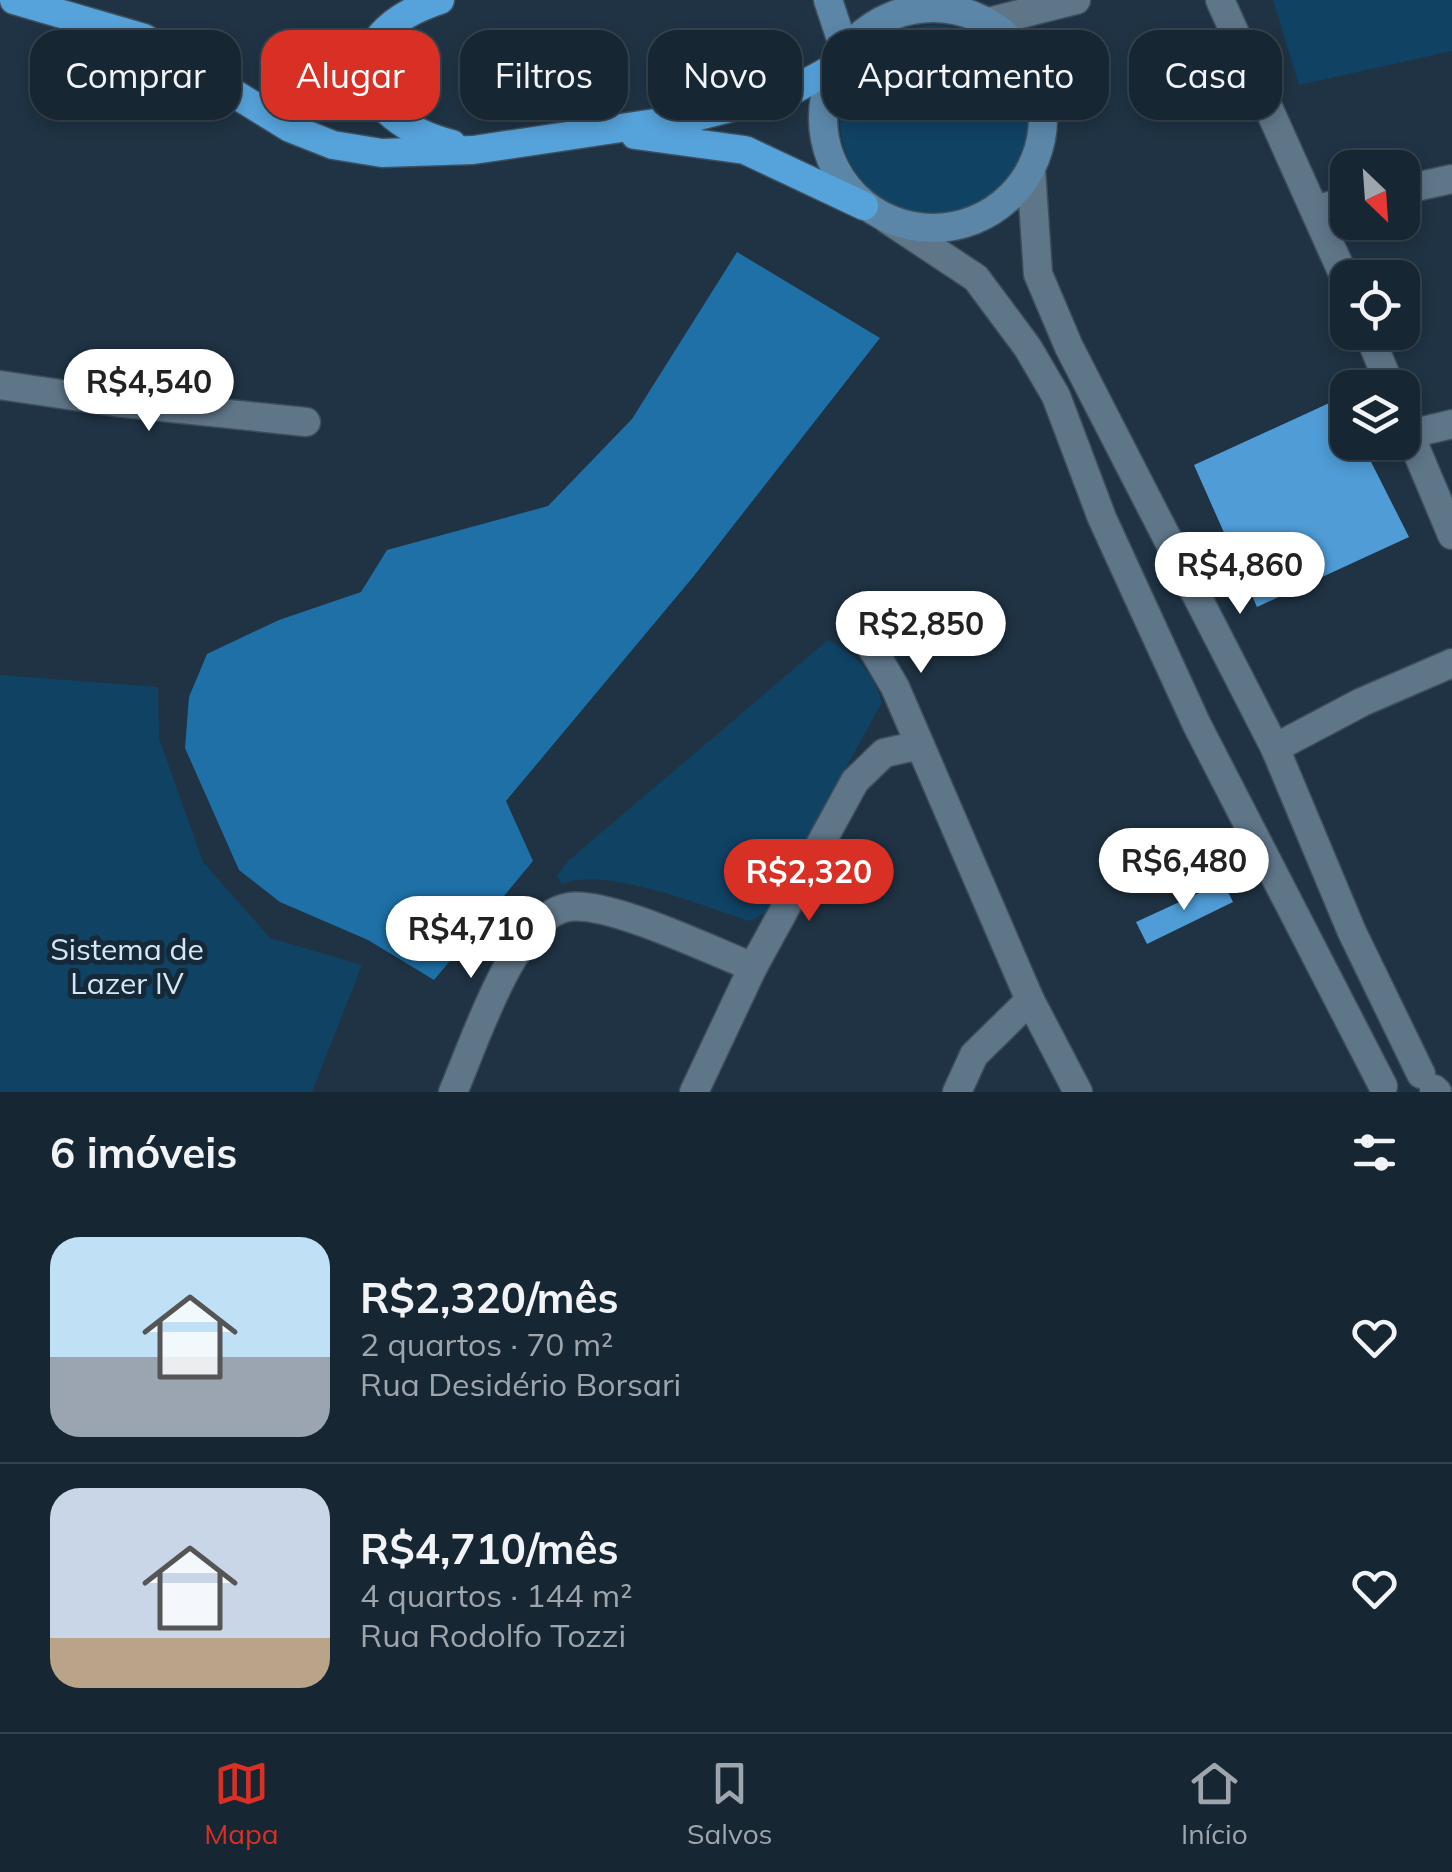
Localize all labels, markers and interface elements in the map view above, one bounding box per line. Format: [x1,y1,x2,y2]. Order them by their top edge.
chip: Comprar [30,30,241,120]
chip: Alugar [261,30,440,120]
chip: Filtros [460,30,628,120]
chip: Novo [648,30,802,120]
chip: Apartamento [822,30,1109,120]
chip: Casa [1129,30,1282,120]
north arrow [1330,150,1420,240]
map controls [1330,150,1420,460]
button: locate [1330,260,1420,350]
pin: R$4,540 [57,349,241,434]
text: R$4,540 [86,361,212,401]
button: layers [1330,370,1420,460]
pin: R$4,860 [1148,532,1332,617]
text: R$4,860 [1177,544,1303,584]
pin: R$2,850 [829,591,1013,676]
text: R$2,850 [858,603,984,643]
pin: R$6,480 [1092,828,1276,913]
pin: R$2,320 [717,839,901,924]
text: R$6,480 [1121,840,1247,880]
text: R$2,320 [746,851,872,891]
pin: R$4,710 [379,896,563,981]
text: R$4,710 [408,908,534,948]
park label: Sistema de Lazer IV [50,930,204,1002]
icon: filters [1347,1125,1402,1180]
text: 6 imóveis [50,1126,237,1179]
text: R$2,320/mês [360,1271,618,1324]
icon: home [130,1277,250,1397]
icon: heart [1347,1310,1402,1365]
text: 2 quartos · 70 m² [360,1324,613,1364]
text: Rua Desidério Borsari [360,1364,681,1404]
text: R$4,710/mês [360,1522,618,1575]
icon: home [130,1528,250,1648]
icon: heart [1347,1561,1402,1616]
text: 4 quartos · 144 m² [360,1575,632,1615]
text: Rua Rodolfo Tozzi [360,1615,626,1655]
tab: Mapa [204,1756,279,1851]
tab: Salvos [687,1756,773,1851]
tab: Início [1181,1756,1248,1851]

